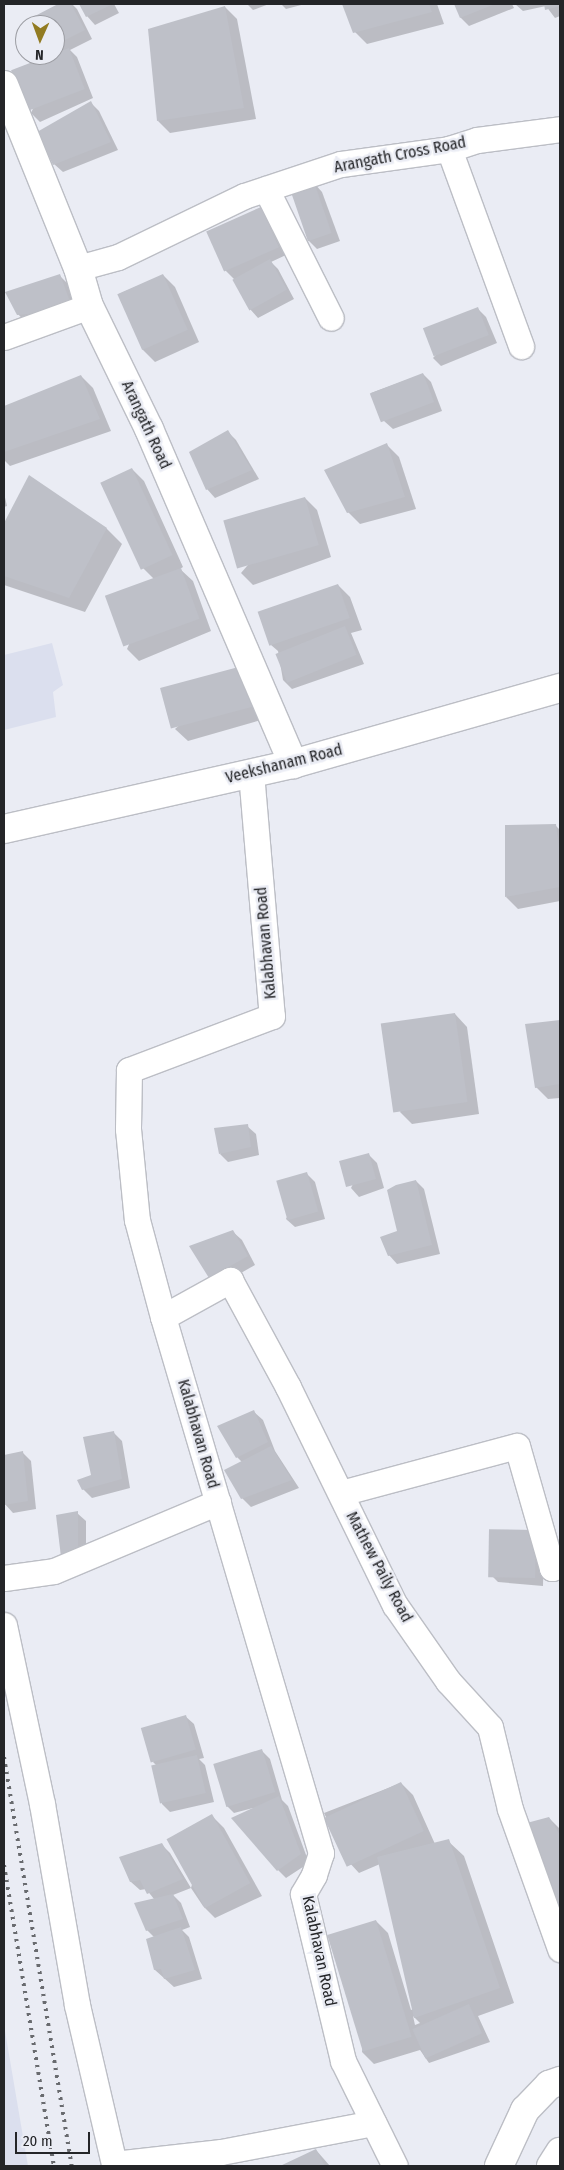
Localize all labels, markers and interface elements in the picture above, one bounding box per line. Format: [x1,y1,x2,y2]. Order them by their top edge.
north arrow [15,15,65,65]
text: N [35,46,44,63]
street label: Arangath Cross Road [332,133,468,177]
street label: Arangath Road [117,378,175,472]
street label: Veekshanam Road [224,740,344,788]
street label: Kalabhavan Road [252,886,280,1000]
street label: Kalabhavan Road [173,1377,223,1491]
street label: Mathew Paily Road [342,1508,416,1626]
street label: Kalabhavan Road [298,1894,340,2008]
scale bar [18,2122,92,2154]
text: 20 m [23,2132,53,2150]

